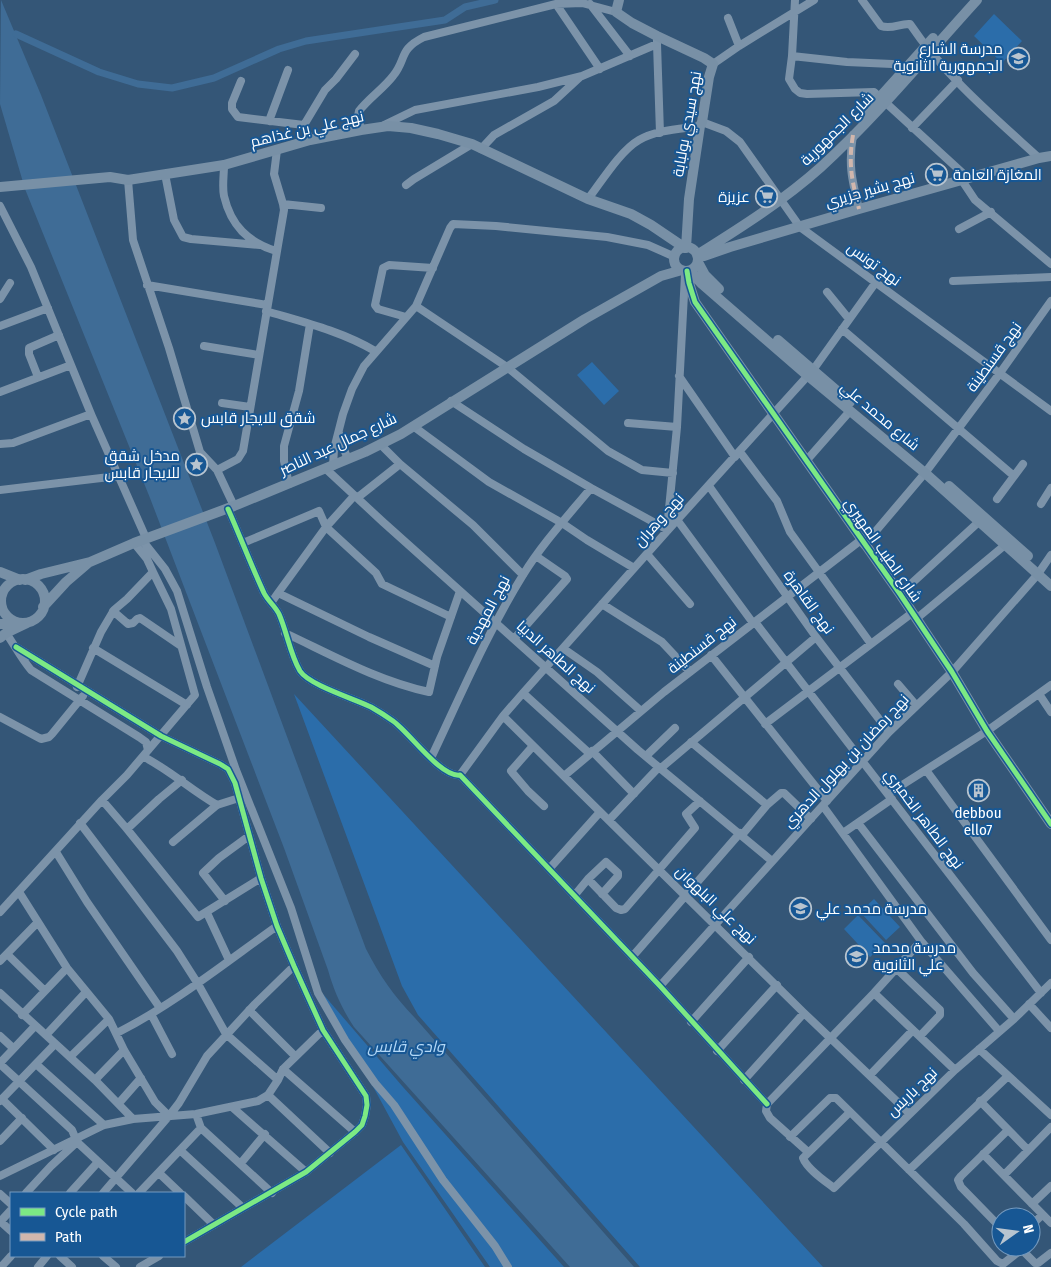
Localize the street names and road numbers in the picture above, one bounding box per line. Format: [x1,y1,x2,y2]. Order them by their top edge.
street label: نهج سيدي بولبابة [669,70,708,179]
street label: شارع الجمهورية [797,89,879,171]
street label: نهج علي بن غذاهم [249,107,366,154]
street label: نهج بشير جزيري [823,169,918,214]
street label: نهج تونس [842,238,904,291]
street label: نهج قسنطينة [963,319,1027,397]
street label: شارع محمد علي [835,378,923,457]
street label: شارع جمال عبد الناصر [276,409,400,481]
street label: نهج وهران [630,490,689,552]
street label: شارع الطيب المهيري [838,495,926,607]
street label: نهج القاهرة [778,567,838,638]
street label: نهج المهدية [462,572,515,649]
street label: نهج قسنطينة [664,613,741,679]
street label: نهج الطاهر الدبيا [512,617,599,699]
street label: نهج رمضان بن بهلول الدهري [779,691,915,834]
street label: نهج الطاهر الخميري [878,766,967,874]
street label: نهج علي البلهوان [670,862,760,950]
street label: نهج باريس [883,1064,942,1122]

